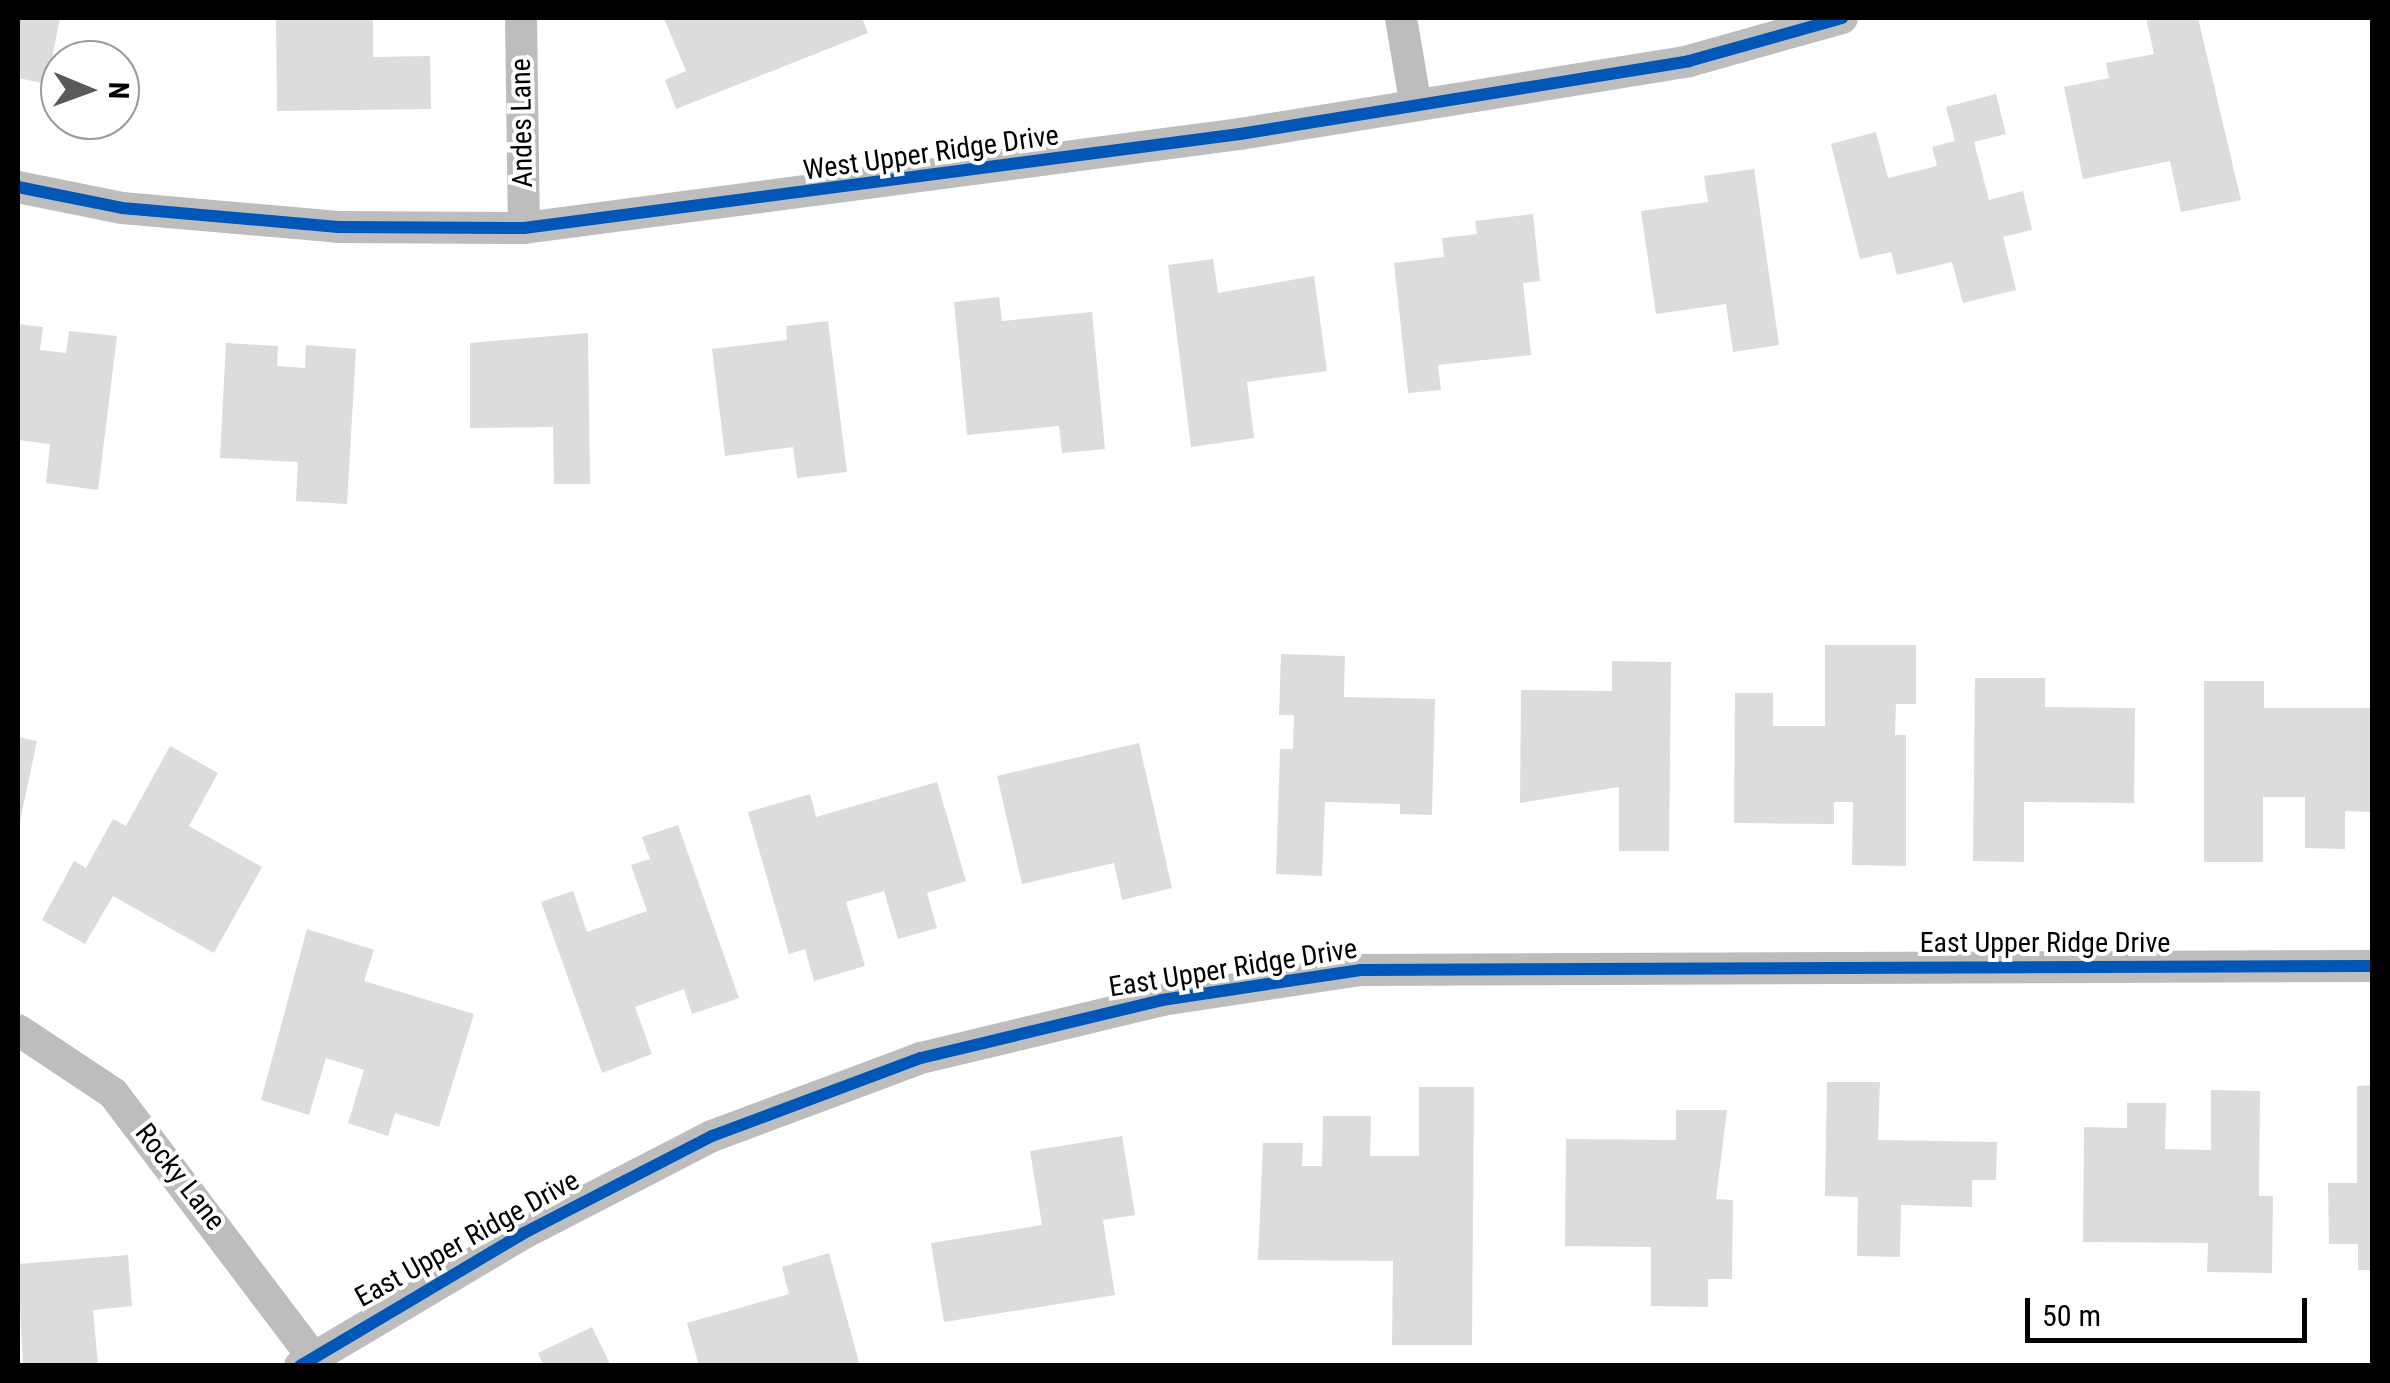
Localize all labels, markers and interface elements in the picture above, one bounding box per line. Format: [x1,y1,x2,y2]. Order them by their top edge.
north arrow [40,40,140,140]
street label: Andes Lane [504,58,540,188]
text: N [102,82,135,99]
street label: West Upper Ridge Drive [801,118,1061,188]
street label: East Upper Ridge Drive [1920,926,2170,960]
street label: East Upper Ridge Drive [1107,932,1359,1004]
street label: Rocky Lane [128,1117,232,1237]
street label: East Upper Ridge Drive [349,1164,585,1314]
scale bar [2030,1278,2312,1340]
text: 50 m [2042,1298,2101,1333]

